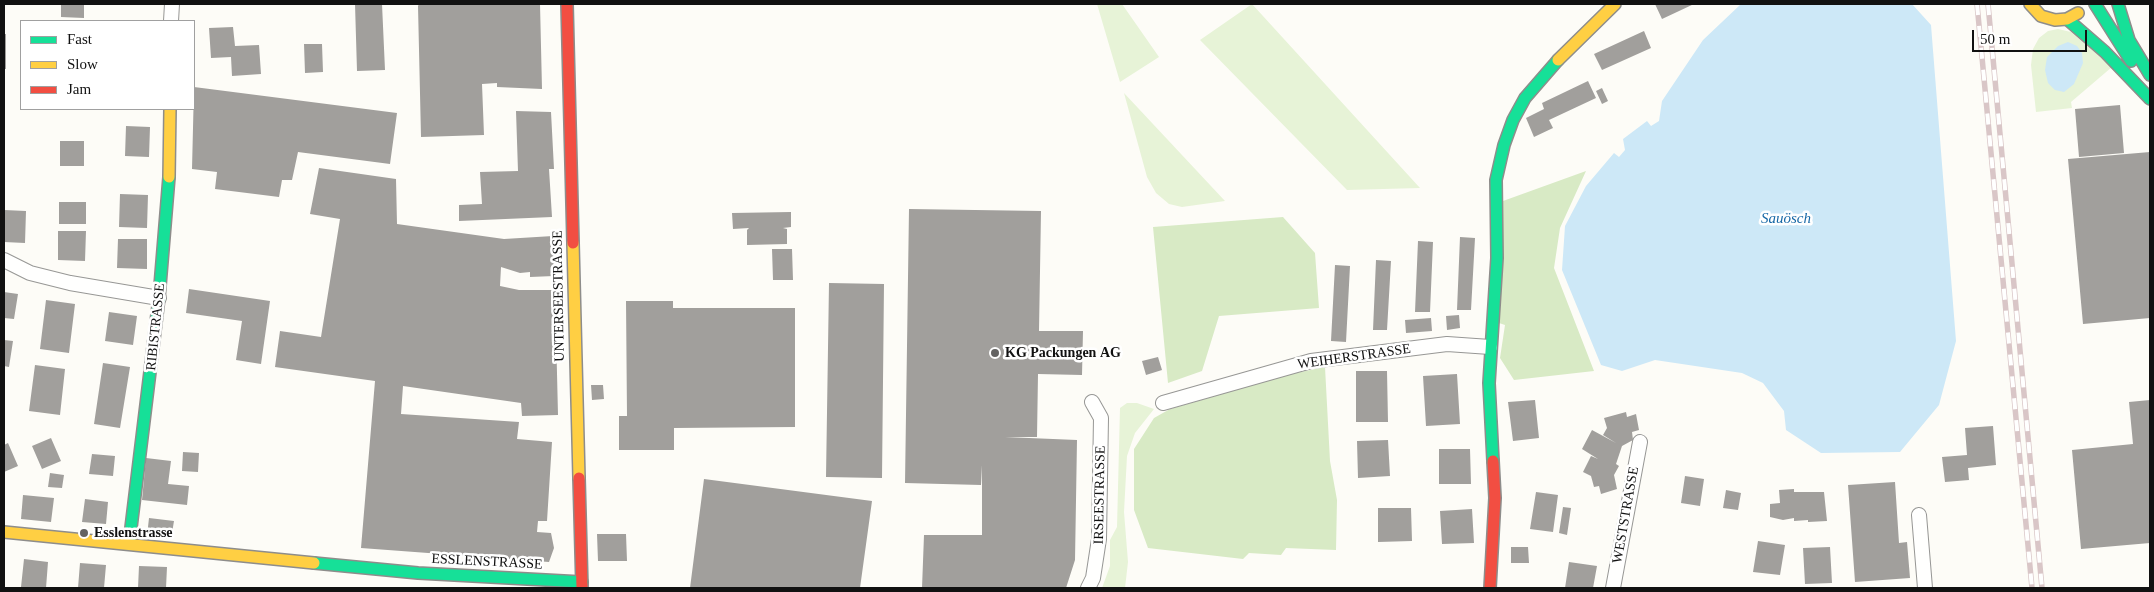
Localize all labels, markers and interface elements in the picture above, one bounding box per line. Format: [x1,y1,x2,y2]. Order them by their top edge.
legend [20,20,195,110]
scale bar [1974,20,2089,52]
text: Fast [67,31,92,47]
text: 50 m [1980,31,2010,47]
text: Slow [67,56,98,72]
text: Jam [67,81,91,97]
water label: Sauösch [1761,210,1811,228]
street label: UNTERSEESTRASSE [549,230,569,362]
street label: RIBISTRASSE [143,282,169,372]
street label: WEIHERSTRASSE [1296,341,1412,373]
place label: KG Packungen AG [1005,345,1121,361]
marker: KG Packungen AG [989,347,1001,359]
street label: IRSEESTRASSE [1091,445,1109,545]
street label: WESTSTRASSE [1609,465,1643,565]
place label: Esslenstrasse [94,525,173,541]
marker: Esslenstrasse [78,527,90,539]
street label: ESSLENSTRASSE [431,551,543,573]

